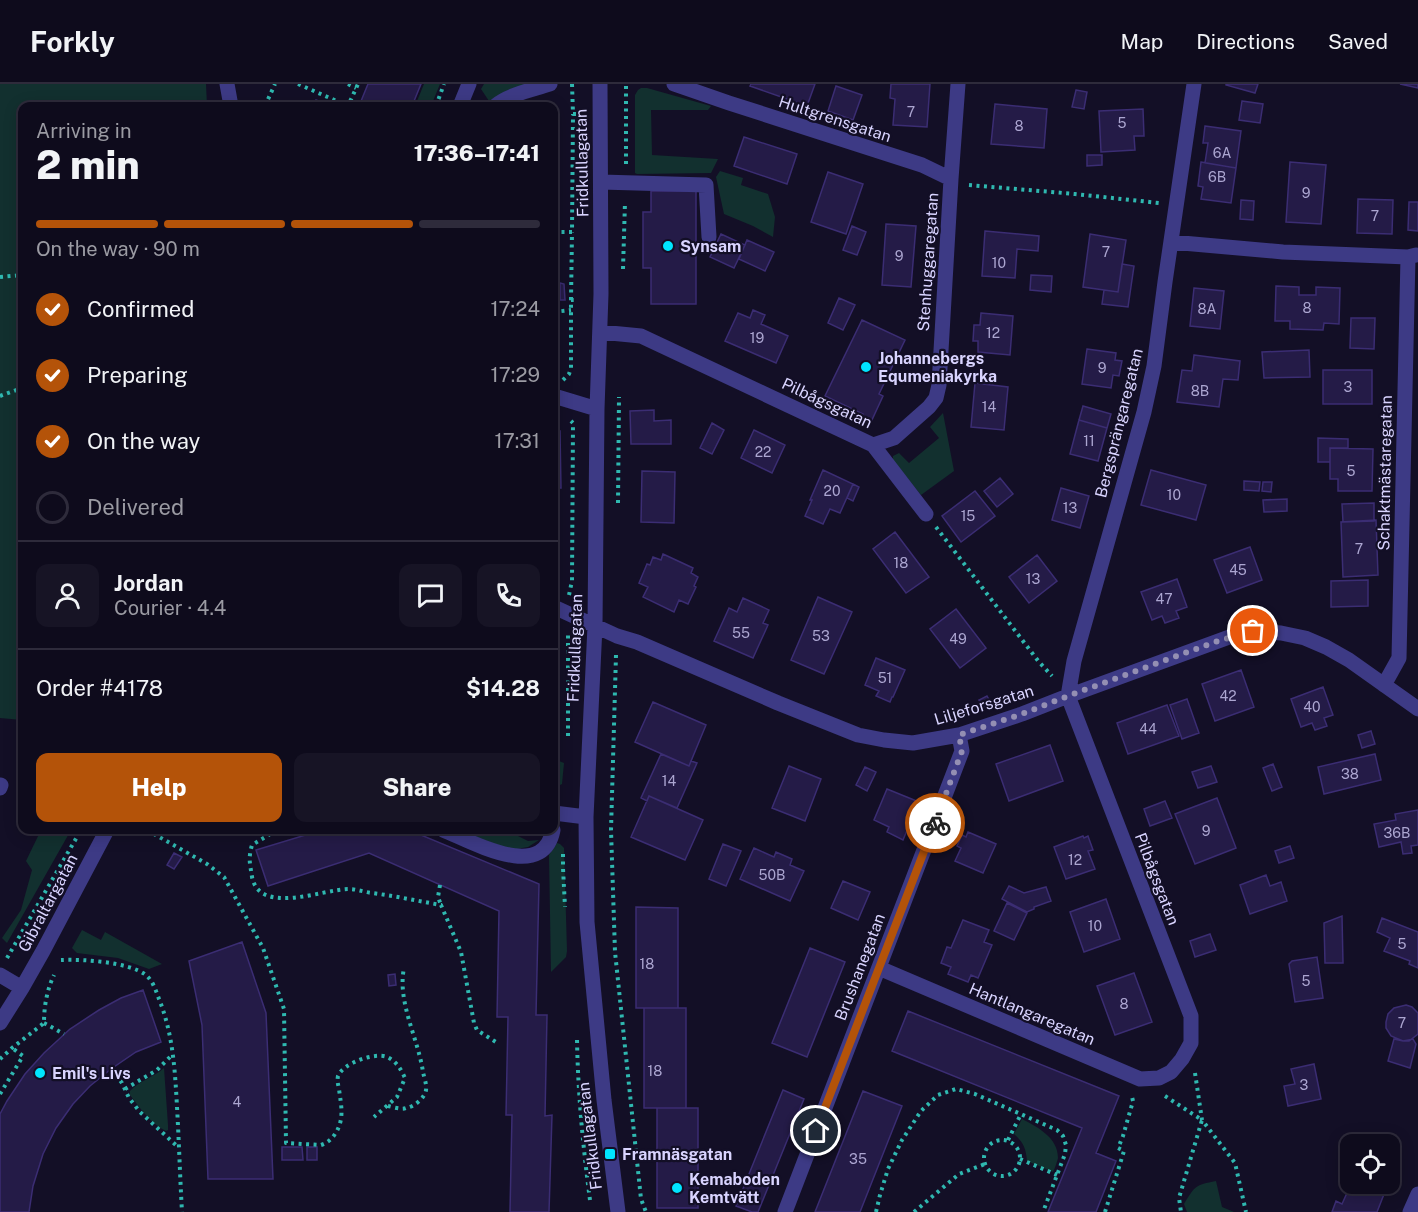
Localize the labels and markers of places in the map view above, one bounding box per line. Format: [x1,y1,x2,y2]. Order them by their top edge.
place label: Synsam [680,237,741,256]
marker: Synsam [661,239,675,253]
place label: Johannebergs Equmeniakyrka [878,349,997,386]
marker: Johannebergs Equmeniakyrka [859,360,873,374]
pin [1227,605,1278,656]
place label: Emil's Livs [52,1064,131,1083]
marker: Emil's Livs [33,1066,47,1080]
pin [790,1105,841,1156]
place label: Framnäsgatan [622,1145,732,1164]
marker: Framnäsgatan [603,1147,617,1161]
place label: Kemaboden Kemtvätt [689,1170,780,1207]
marker: Kemaboden Kemtvätt [670,1181,684,1195]

